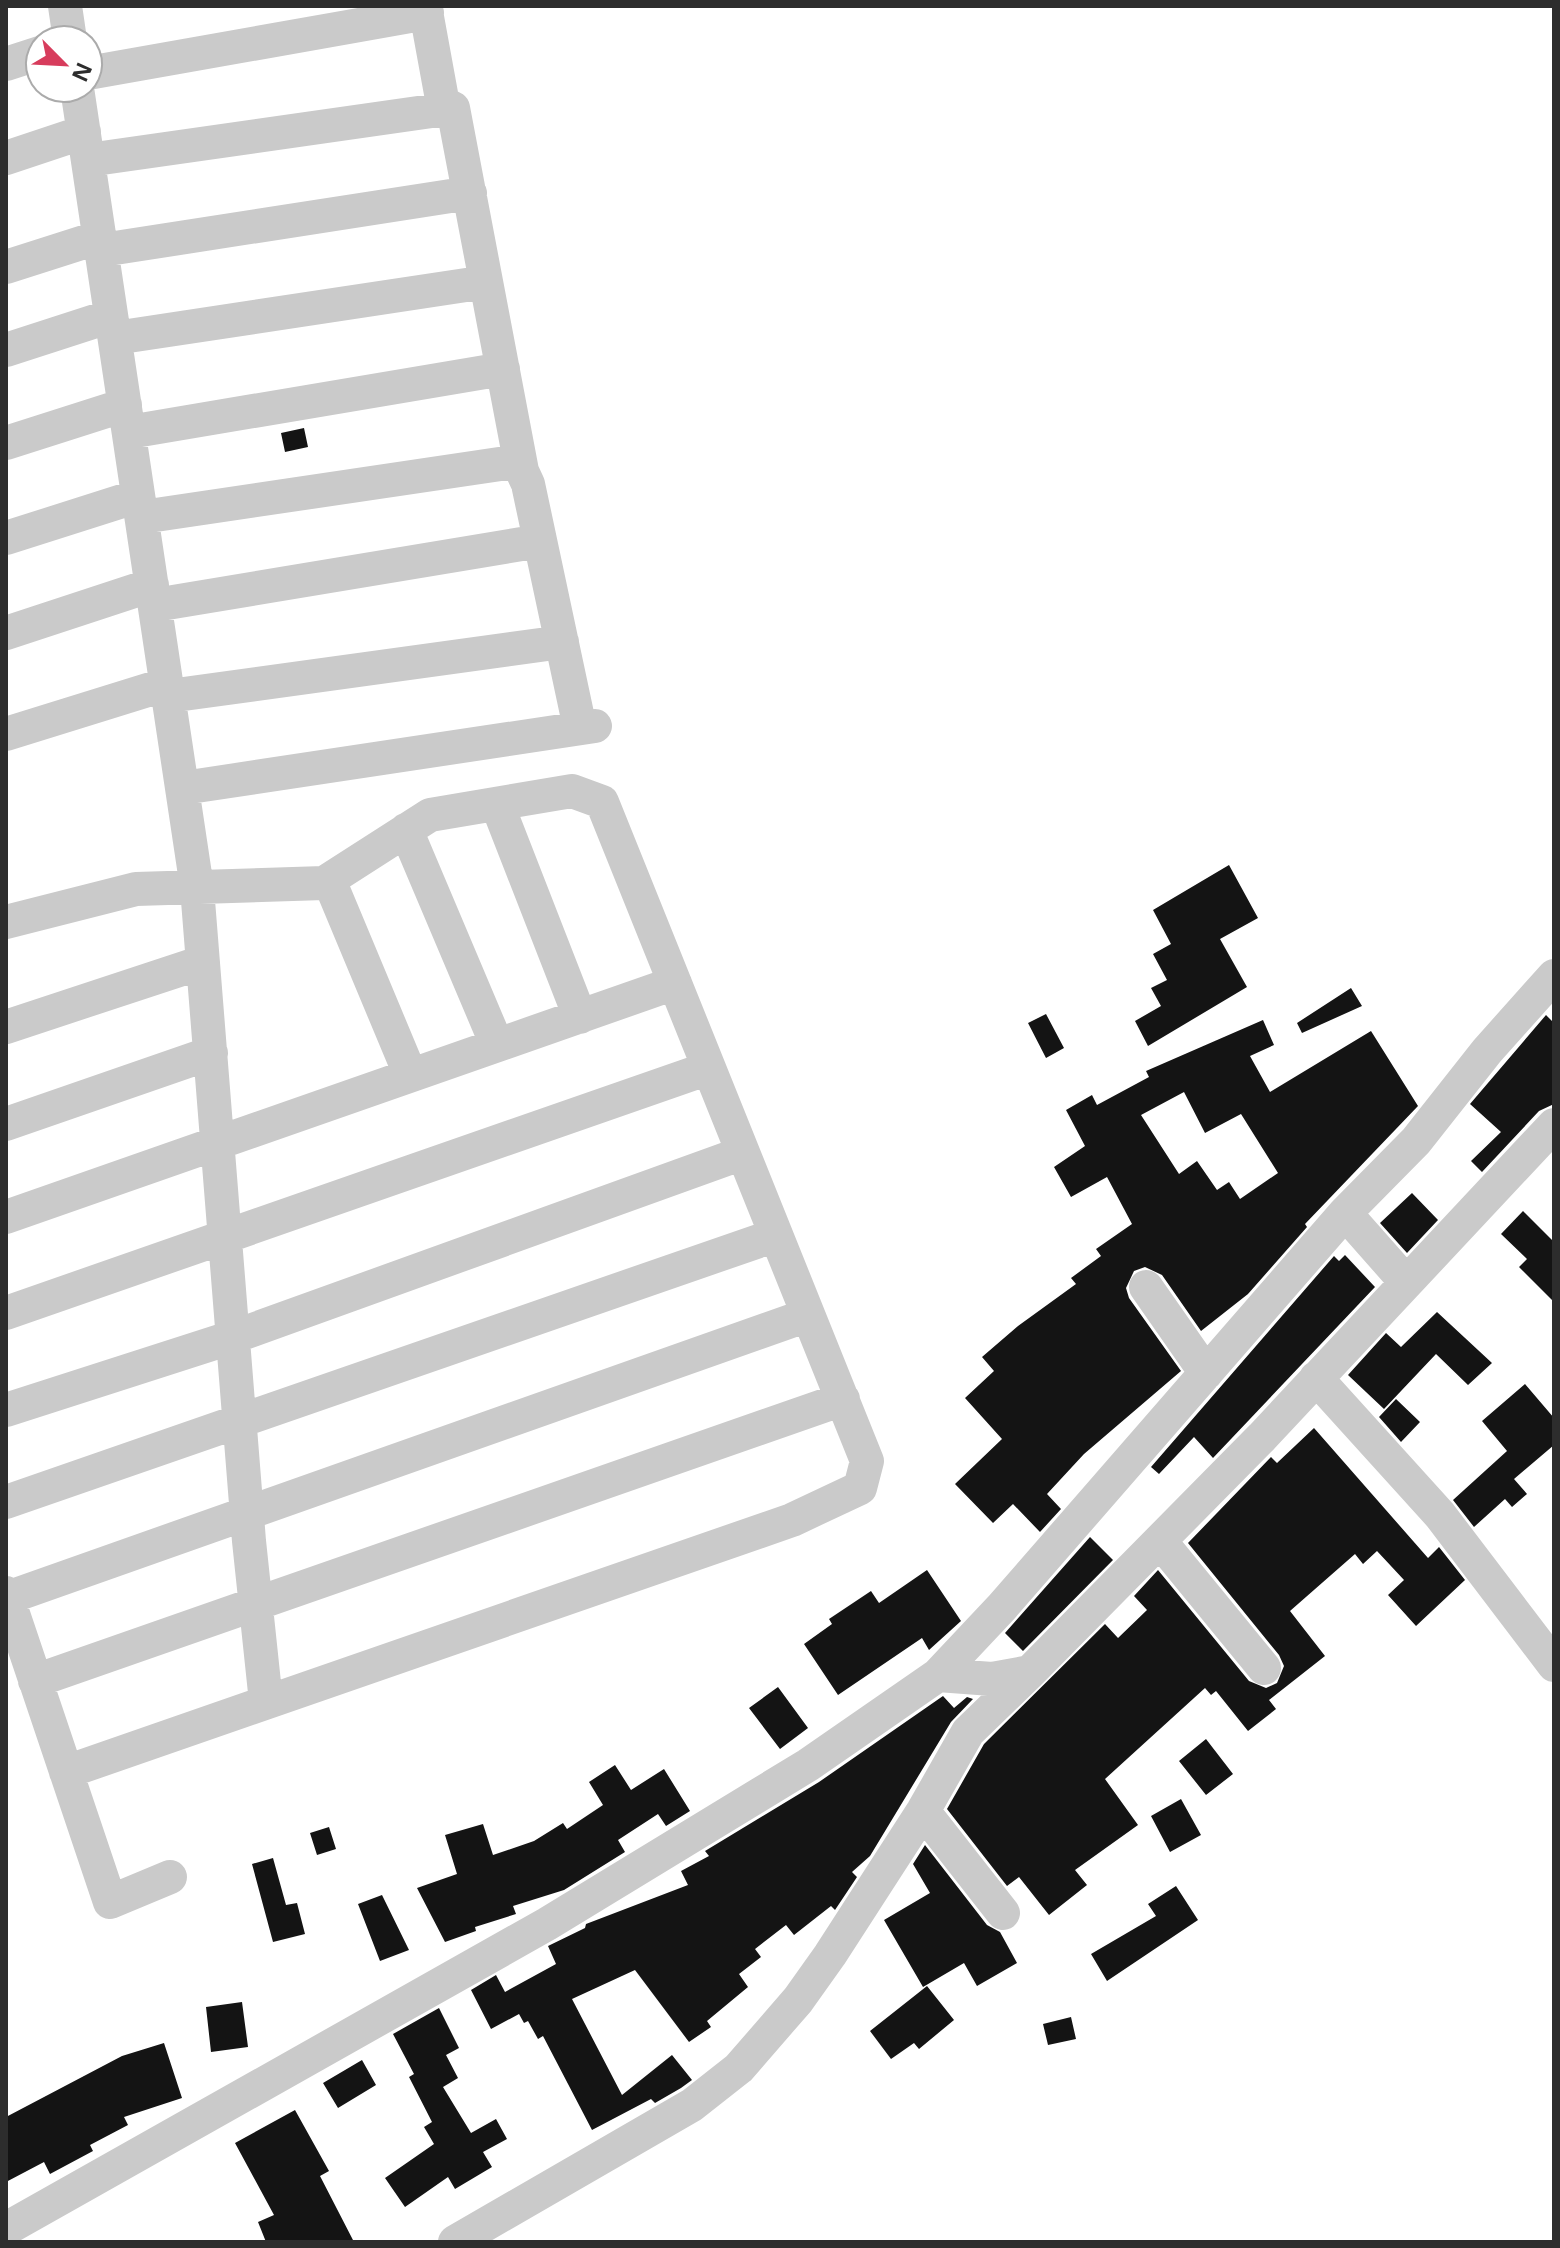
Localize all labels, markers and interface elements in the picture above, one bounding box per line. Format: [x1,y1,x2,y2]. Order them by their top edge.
north arrow [24,24,104,104]
text: N [66,58,101,87]

